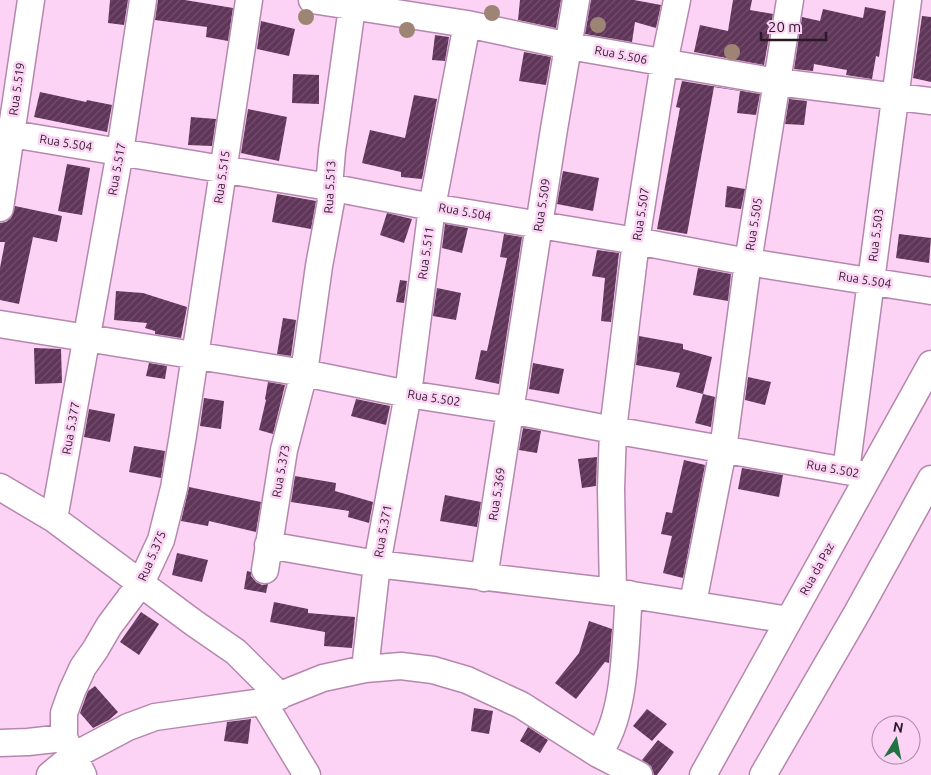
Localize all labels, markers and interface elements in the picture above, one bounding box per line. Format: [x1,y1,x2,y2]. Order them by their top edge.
scale bar [761,10,826,42]
text: 20 m [768,18,801,35]
street label: Rua 5.506 [594,43,649,66]
street label: Rua 5.519 [6,62,27,116]
street label: Rua 5.504 [39,132,94,153]
street label: Rua 5.517 [105,142,128,196]
street label: Rua 5.515 [211,150,232,204]
street label: Rua 5.513 [322,160,337,214]
street label: Rua 5.509 [531,178,552,232]
street label: Rua 5.507 [630,187,651,241]
street label: Rua 5.505 [743,197,764,251]
street label: Rua 5.504 [438,200,493,223]
street label: Rua 5.503 [866,208,885,262]
street label: Rua 5.511 [415,226,436,280]
street label: Rua 5.504 [838,269,893,290]
street label: Rua 5.502 [407,387,461,408]
street label: Rua 5.377 [59,401,82,455]
street label: Rua 5.373 [269,444,292,498]
street label: Rua 5.502 [806,457,860,480]
street label: Rua 5.369 [486,467,507,521]
street label: Rua 5.371 [371,504,394,558]
street label: Rua 5.375 [135,529,168,583]
street label: Rua da Paz [797,540,837,597]
north arrow [871,715,921,765]
text: N [892,718,905,736]

